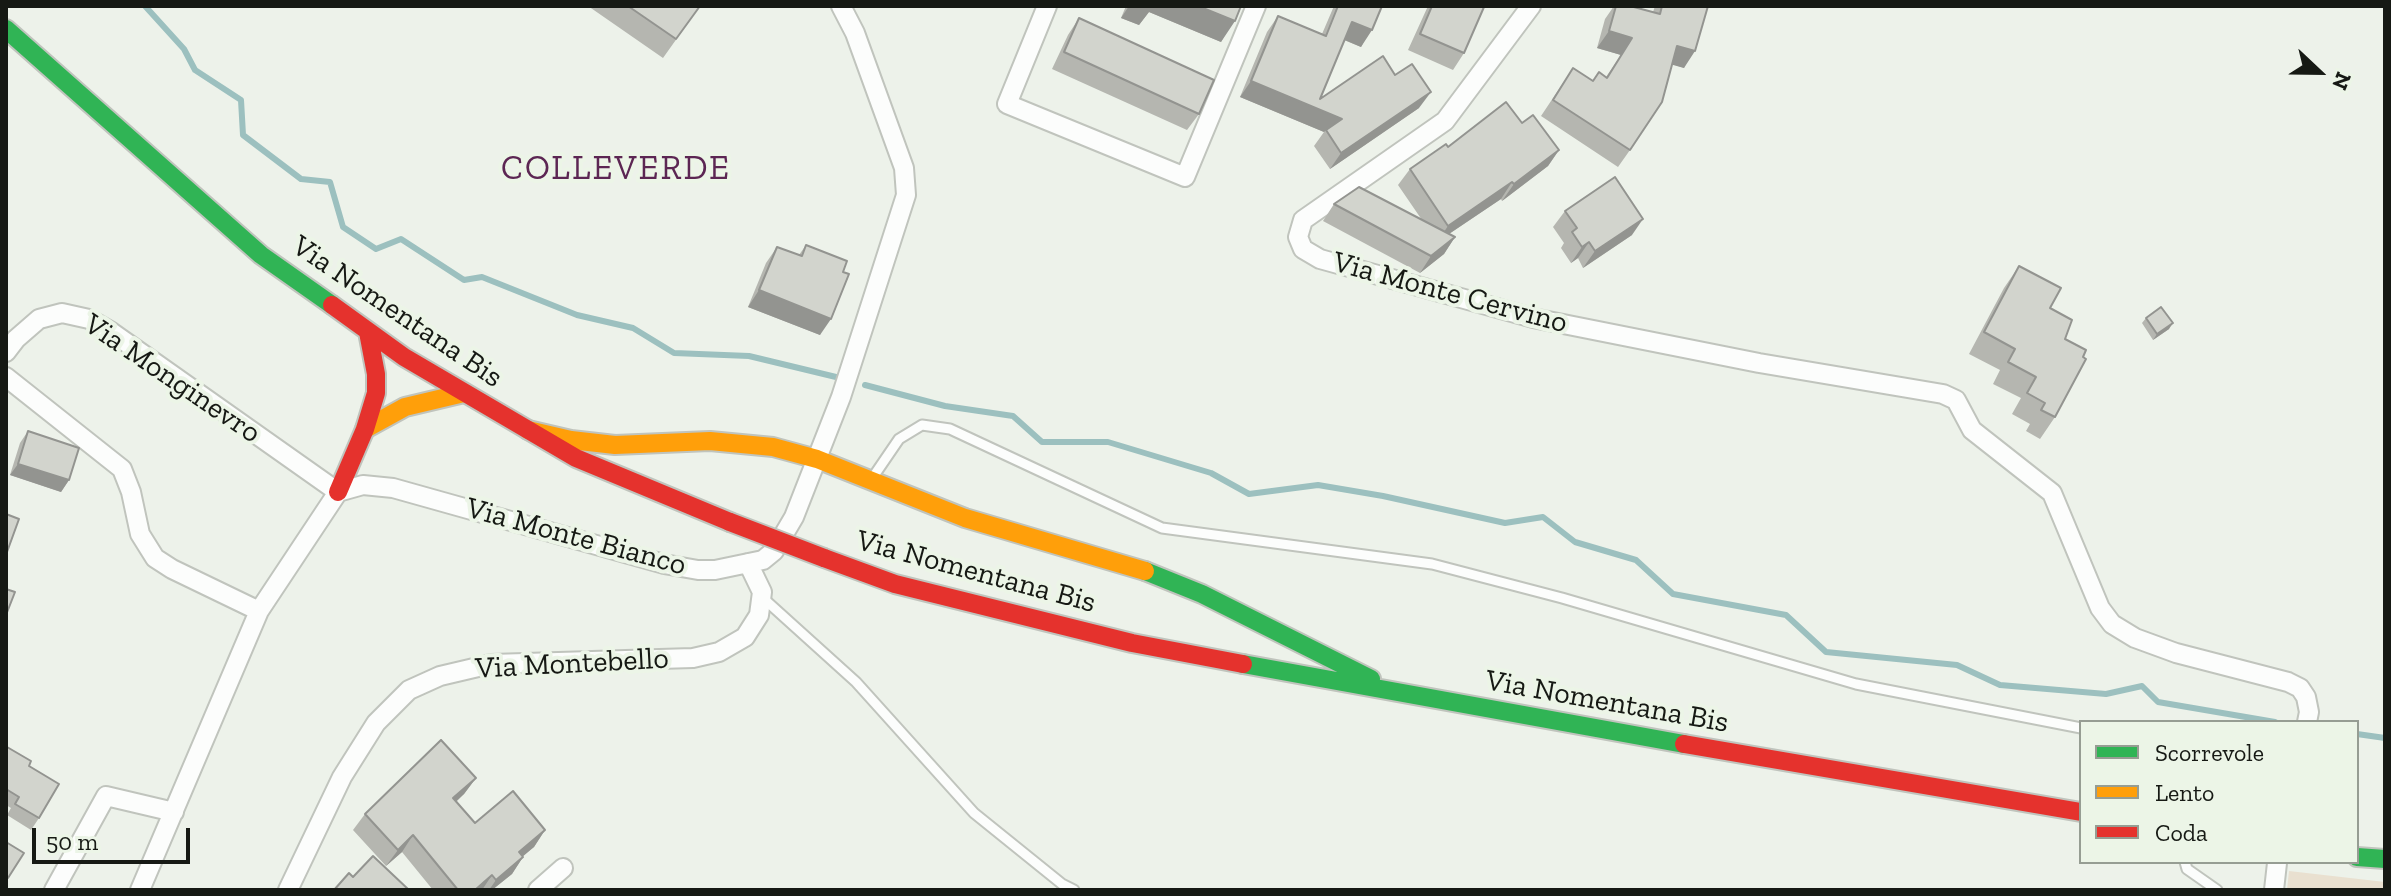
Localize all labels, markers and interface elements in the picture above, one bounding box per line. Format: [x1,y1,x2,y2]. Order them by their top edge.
north arrow [2279,32,2359,112]
text: N [2326,68,2357,94]
district label: COLLEVERDE [501,149,731,189]
street label: Via Nomentana Bis [285,228,509,396]
street label: Via Monte Cervino [1329,244,1571,342]
street label: Via Monginevro [77,307,267,451]
street label: Via Monte Bianco [462,490,690,584]
street label: Via Nomentana Bis [852,523,1100,621]
street label: Via Montebello [474,641,670,687]
street label: Via Nomentana Bis [1483,663,1731,741]
legend [2079,720,2359,864]
text: Scorrevole [2155,738,2264,767]
text: Lento [2155,778,2214,807]
scale bar [36,812,194,862]
text: Coda [2155,818,2208,847]
text: 50 m [46,827,98,856]

